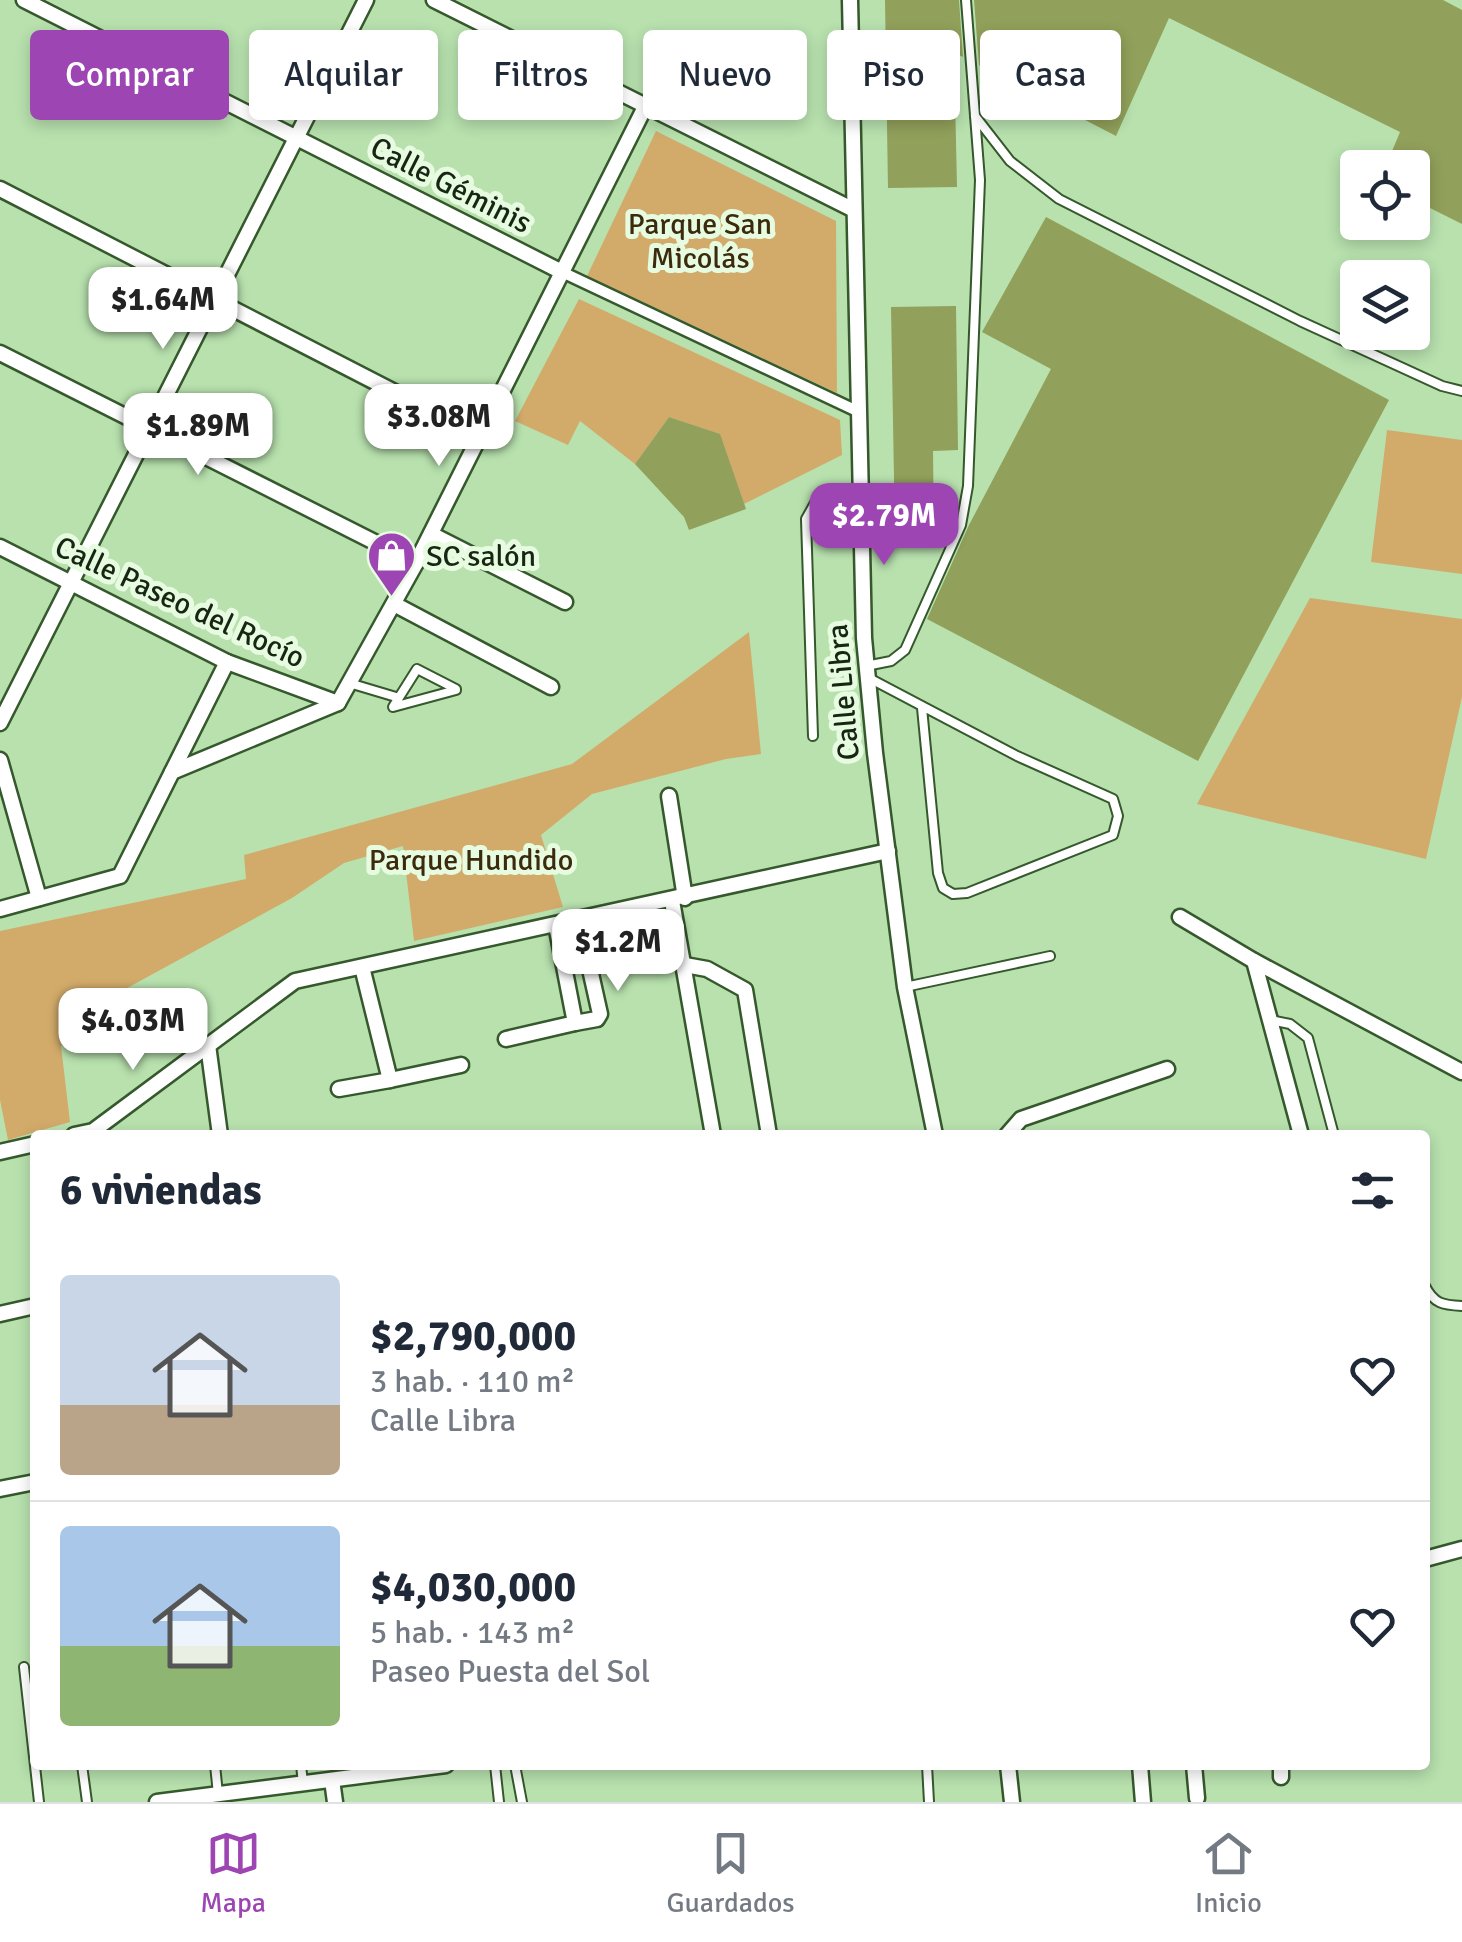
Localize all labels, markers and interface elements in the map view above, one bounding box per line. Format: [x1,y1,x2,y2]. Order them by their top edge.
chip: Comprar [30,30,229,120]
chip: Alquilar [249,30,438,120]
chip: Filtros [458,30,623,120]
chip: Nuevo [643,30,807,120]
chip: Piso [827,30,960,120]
chip: Casa [980,30,1121,120]
street label: Calle Géminis [364,129,537,242]
map controls [1340,150,1430,350]
button: locate [1340,150,1430,240]
park label: Parque San Micolás [628,206,772,277]
button: layers [1340,260,1430,350]
pin: $1.64M [82,267,244,352]
text: $1.64M [111,280,215,319]
pin: $3.08M [358,384,520,469]
pin: $1.89M [117,393,279,478]
text: $3.08M [387,397,491,436]
text: $1.89M [146,406,250,445]
pin: $2.79M [803,483,965,568]
text: $2.79M [832,496,936,535]
street label: Calle Paseo del Rocío [49,528,311,677]
shop icon: SC salón [365,530,417,598]
place label: SC salón [426,538,536,575]
street label: Calle Libra [819,622,868,762]
park label: Parque Hundido [369,842,573,879]
pin: $1.2M [548,909,688,994]
text: $1.2M [574,922,662,961]
pin: $4.03M [52,988,214,1073]
text: $4.03M [81,1001,185,1040]
icon: filters [1345,1163,1400,1218]
text: 6 viviendas [60,1165,262,1216]
text: $2,790,000 [370,1311,576,1362]
icon: home [140,1315,260,1435]
icon: heart [1345,1348,1400,1403]
text: 3 hab. · 110 m² [370,1362,575,1401]
text: Calle Libra [370,1401,516,1440]
text: $4,030,000 [370,1562,576,1613]
icon: home [140,1566,260,1686]
icon: heart [1345,1599,1400,1654]
text: 5 hab. · 143 m² [370,1613,575,1652]
text: Paseo Puesta del Sol [370,1652,650,1691]
tab: Mapa [200,1826,266,1920]
tab: Guardados [666,1826,795,1920]
tab: Inicio [1195,1826,1262,1920]

